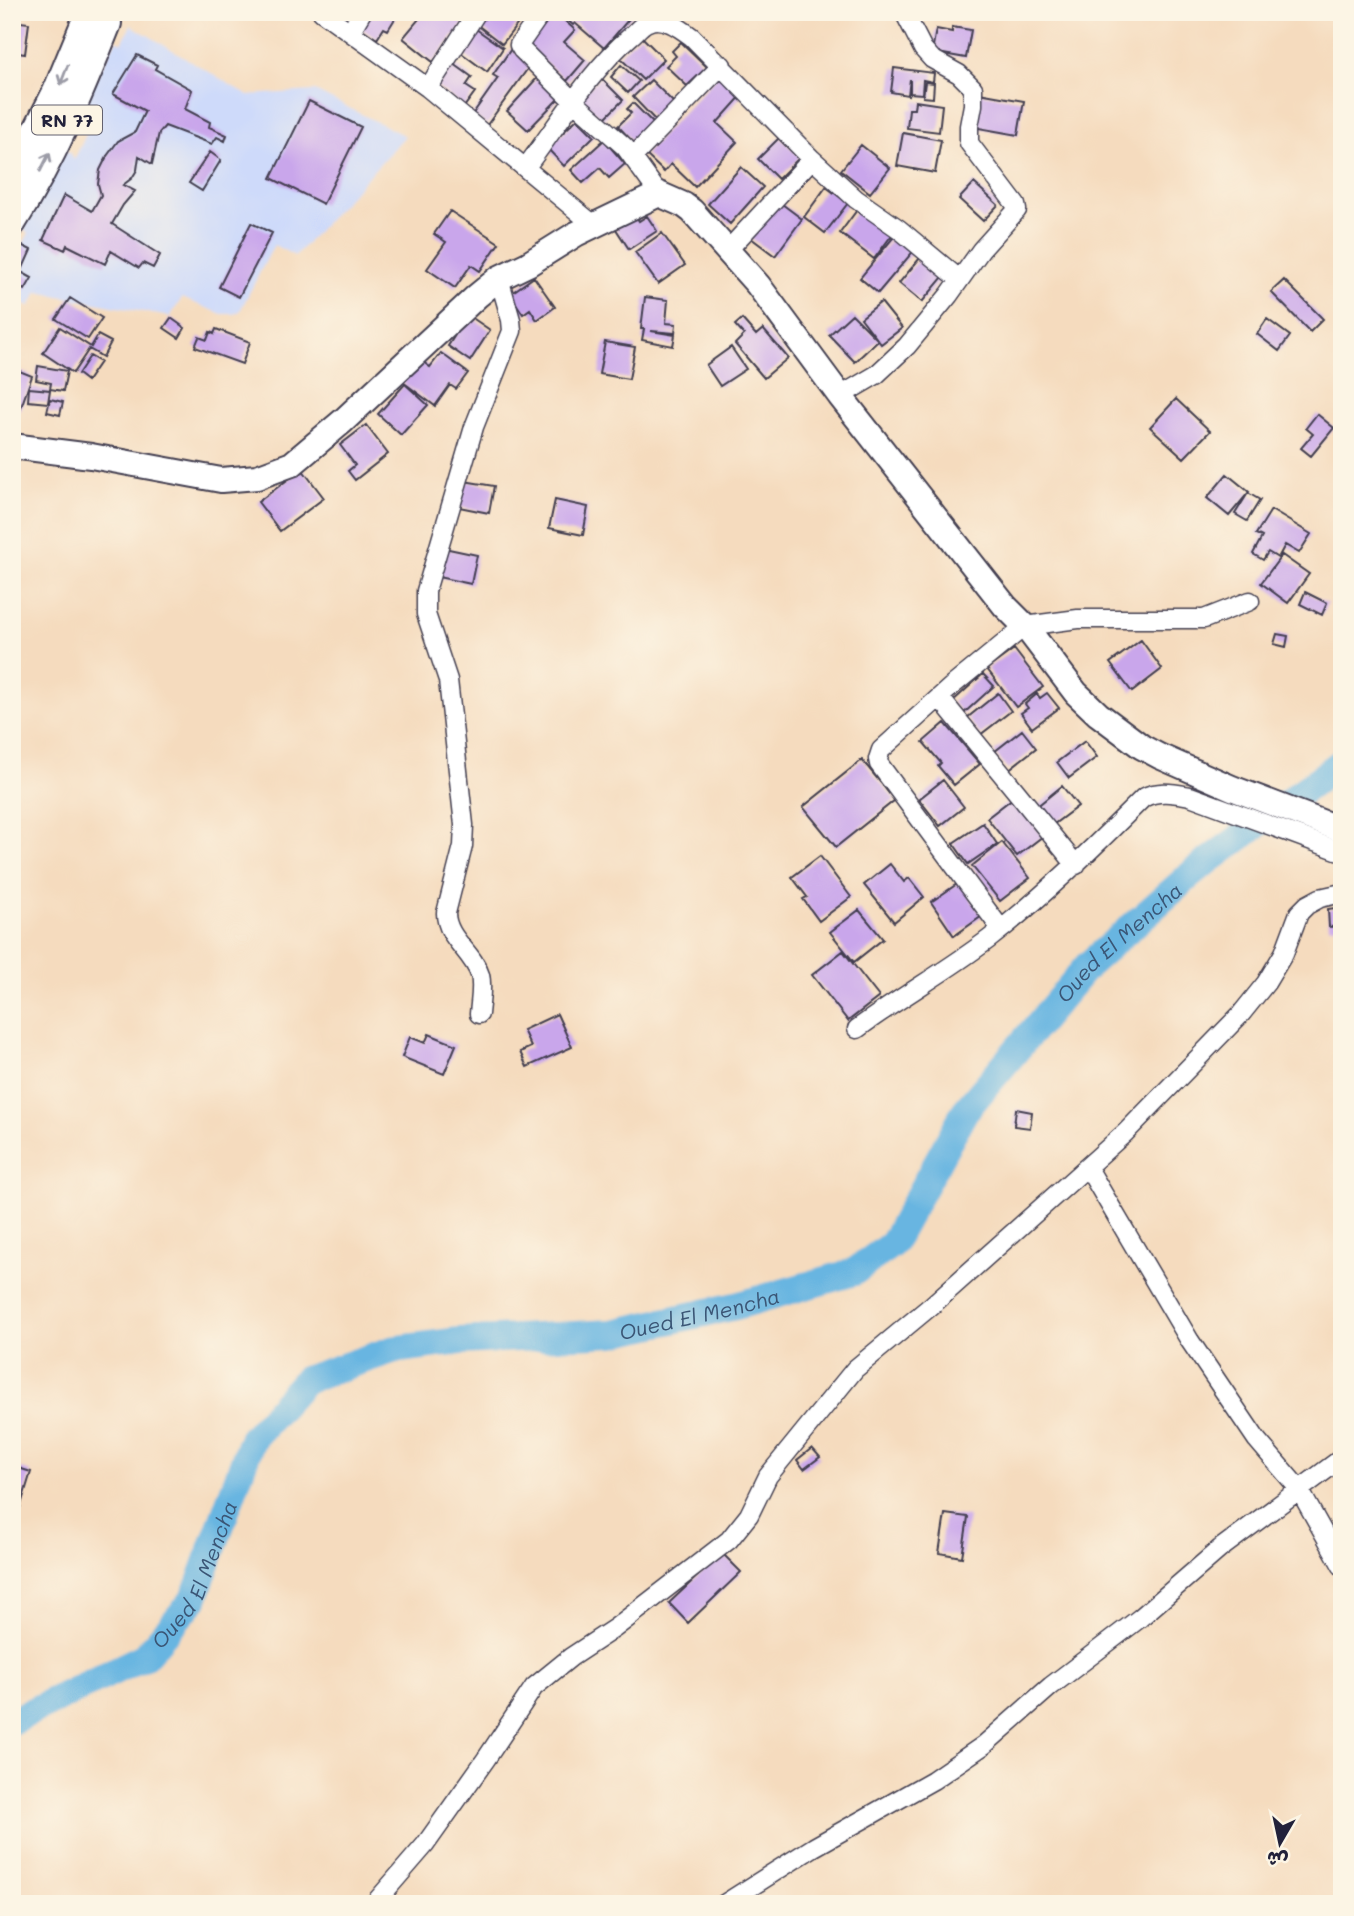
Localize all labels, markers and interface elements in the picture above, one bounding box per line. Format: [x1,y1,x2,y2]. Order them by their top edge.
one-way arrow [56,64,69,85]
road number: RN 77 [32,106,102,134]
one-way arrow [39,152,53,173]
water label: Oued El Mencha [1049,876,1187,1007]
water label: Oued El Mencha [616,1281,783,1345]
water label: Oued El Mencha [145,1497,242,1653]
north arrow [1246,1808,1316,1878]
text: ش [1265,1846,1290,1874]

